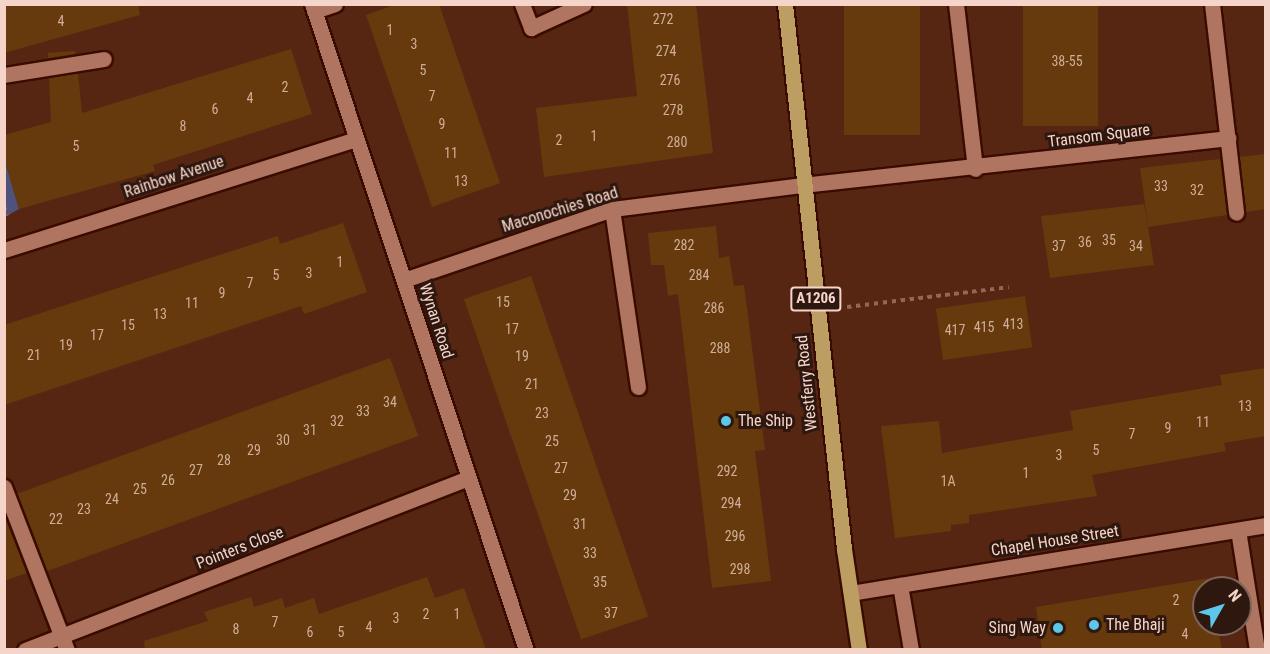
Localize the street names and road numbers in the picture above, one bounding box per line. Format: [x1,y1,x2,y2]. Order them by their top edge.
street label: Transom Square [1047,120,1151,152]
street label: Rainbow Avenue [122,152,226,202]
street label: Maconochies Road [500,183,620,237]
street label: Wynan Road [415,281,457,361]
road number: A1206 [789,287,843,311]
street label: Westferry Road [792,334,822,432]
street label: Chapel House Street [990,521,1120,561]
street label: Pointers Close [194,523,286,573]

